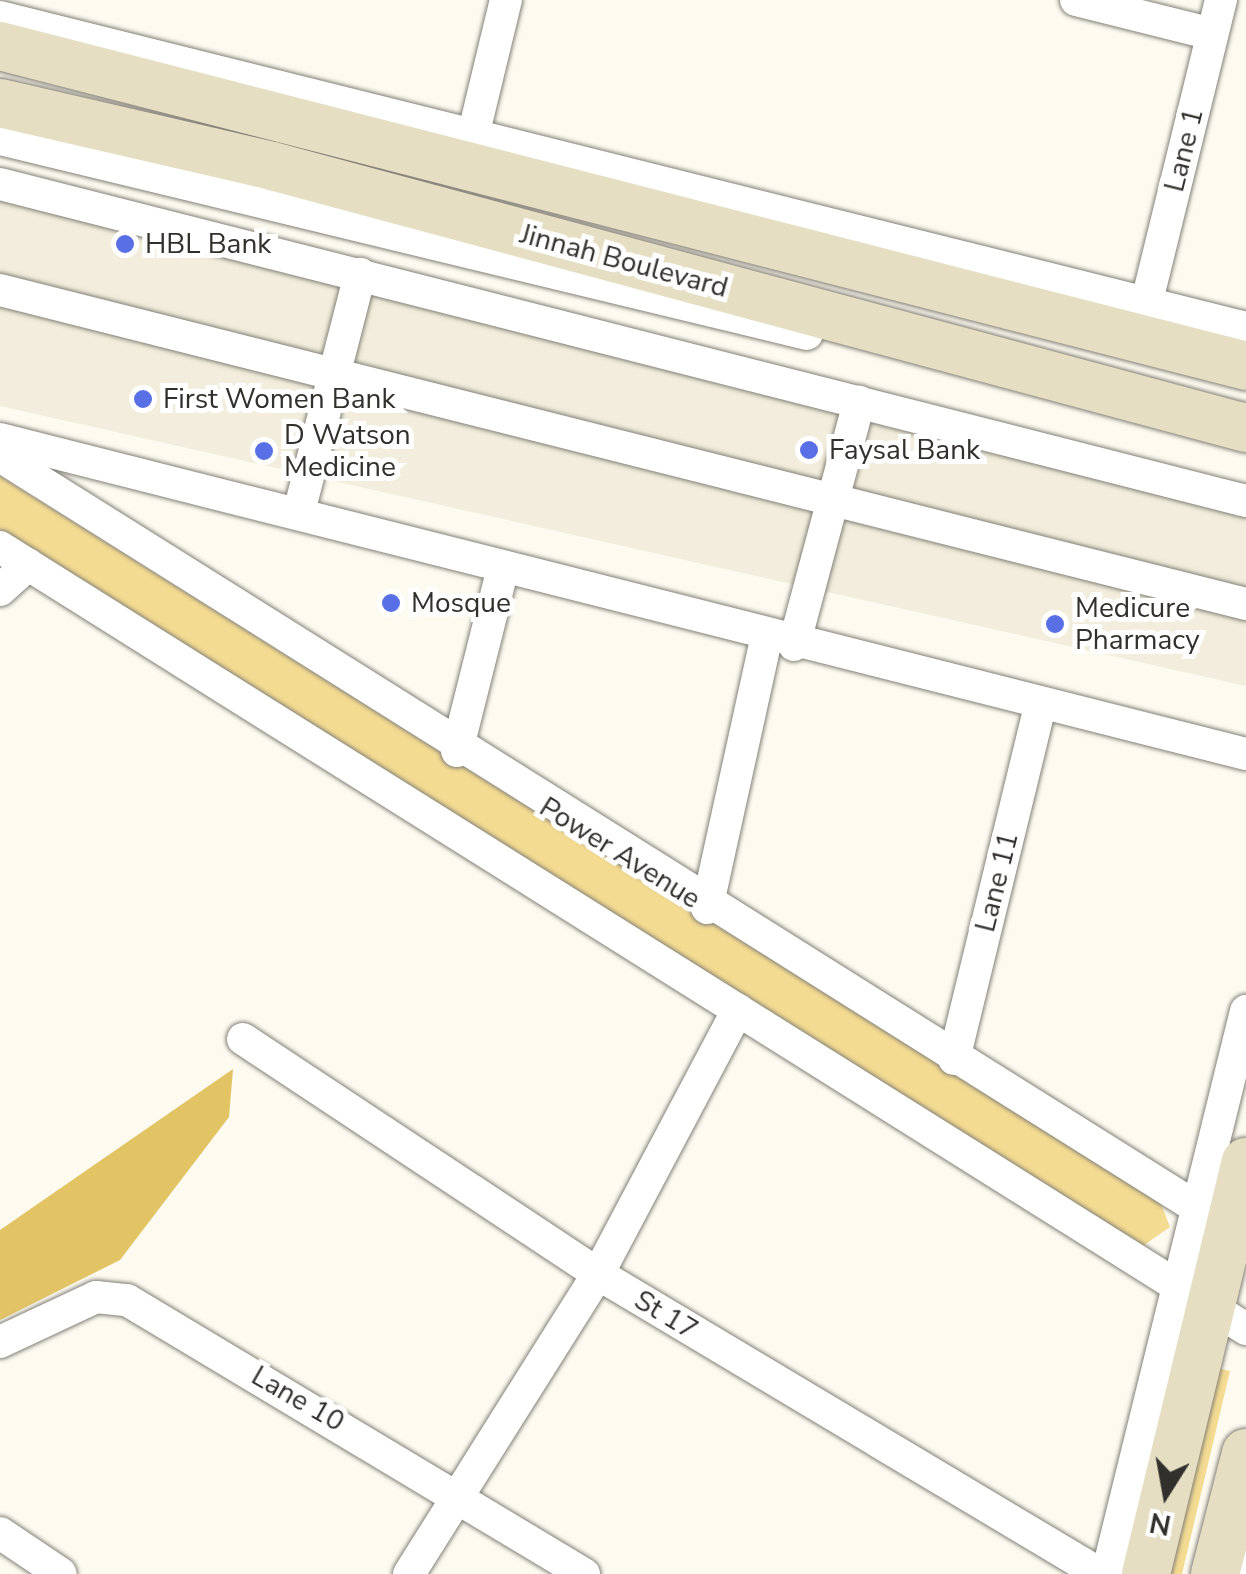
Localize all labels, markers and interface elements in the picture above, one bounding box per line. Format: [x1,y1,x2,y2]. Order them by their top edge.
street label: Lane 1 [1157,105,1211,195]
street label: Jinnah Boulevard [517,217,731,305]
place label: HBL Bank [145,227,271,261]
marker: HBL Bank [114,233,136,255]
place label: First Women Bank [163,382,395,416]
marker: First Women Bank [132,388,154,410]
place label: D Watson Medicine [284,418,411,484]
place label: Faysal Bank [829,433,980,467]
marker: Faysal Bank [798,439,820,461]
marker: D Watson Medicine [253,440,275,462]
place label: Mosque [411,586,511,620]
place label: Medicure Pharmacy [1075,591,1200,657]
marker: Mosque [380,592,402,614]
marker: Medicure Pharmacy [1044,613,1066,635]
street label: Power Avenue [533,790,707,916]
street label: Lane 11 [968,829,1026,935]
street label: St 17 [628,1283,704,1347]
street label: Lane 10 [246,1359,350,1439]
north arrow [1116,1444,1216,1544]
text: N [1146,1503,1174,1544]

